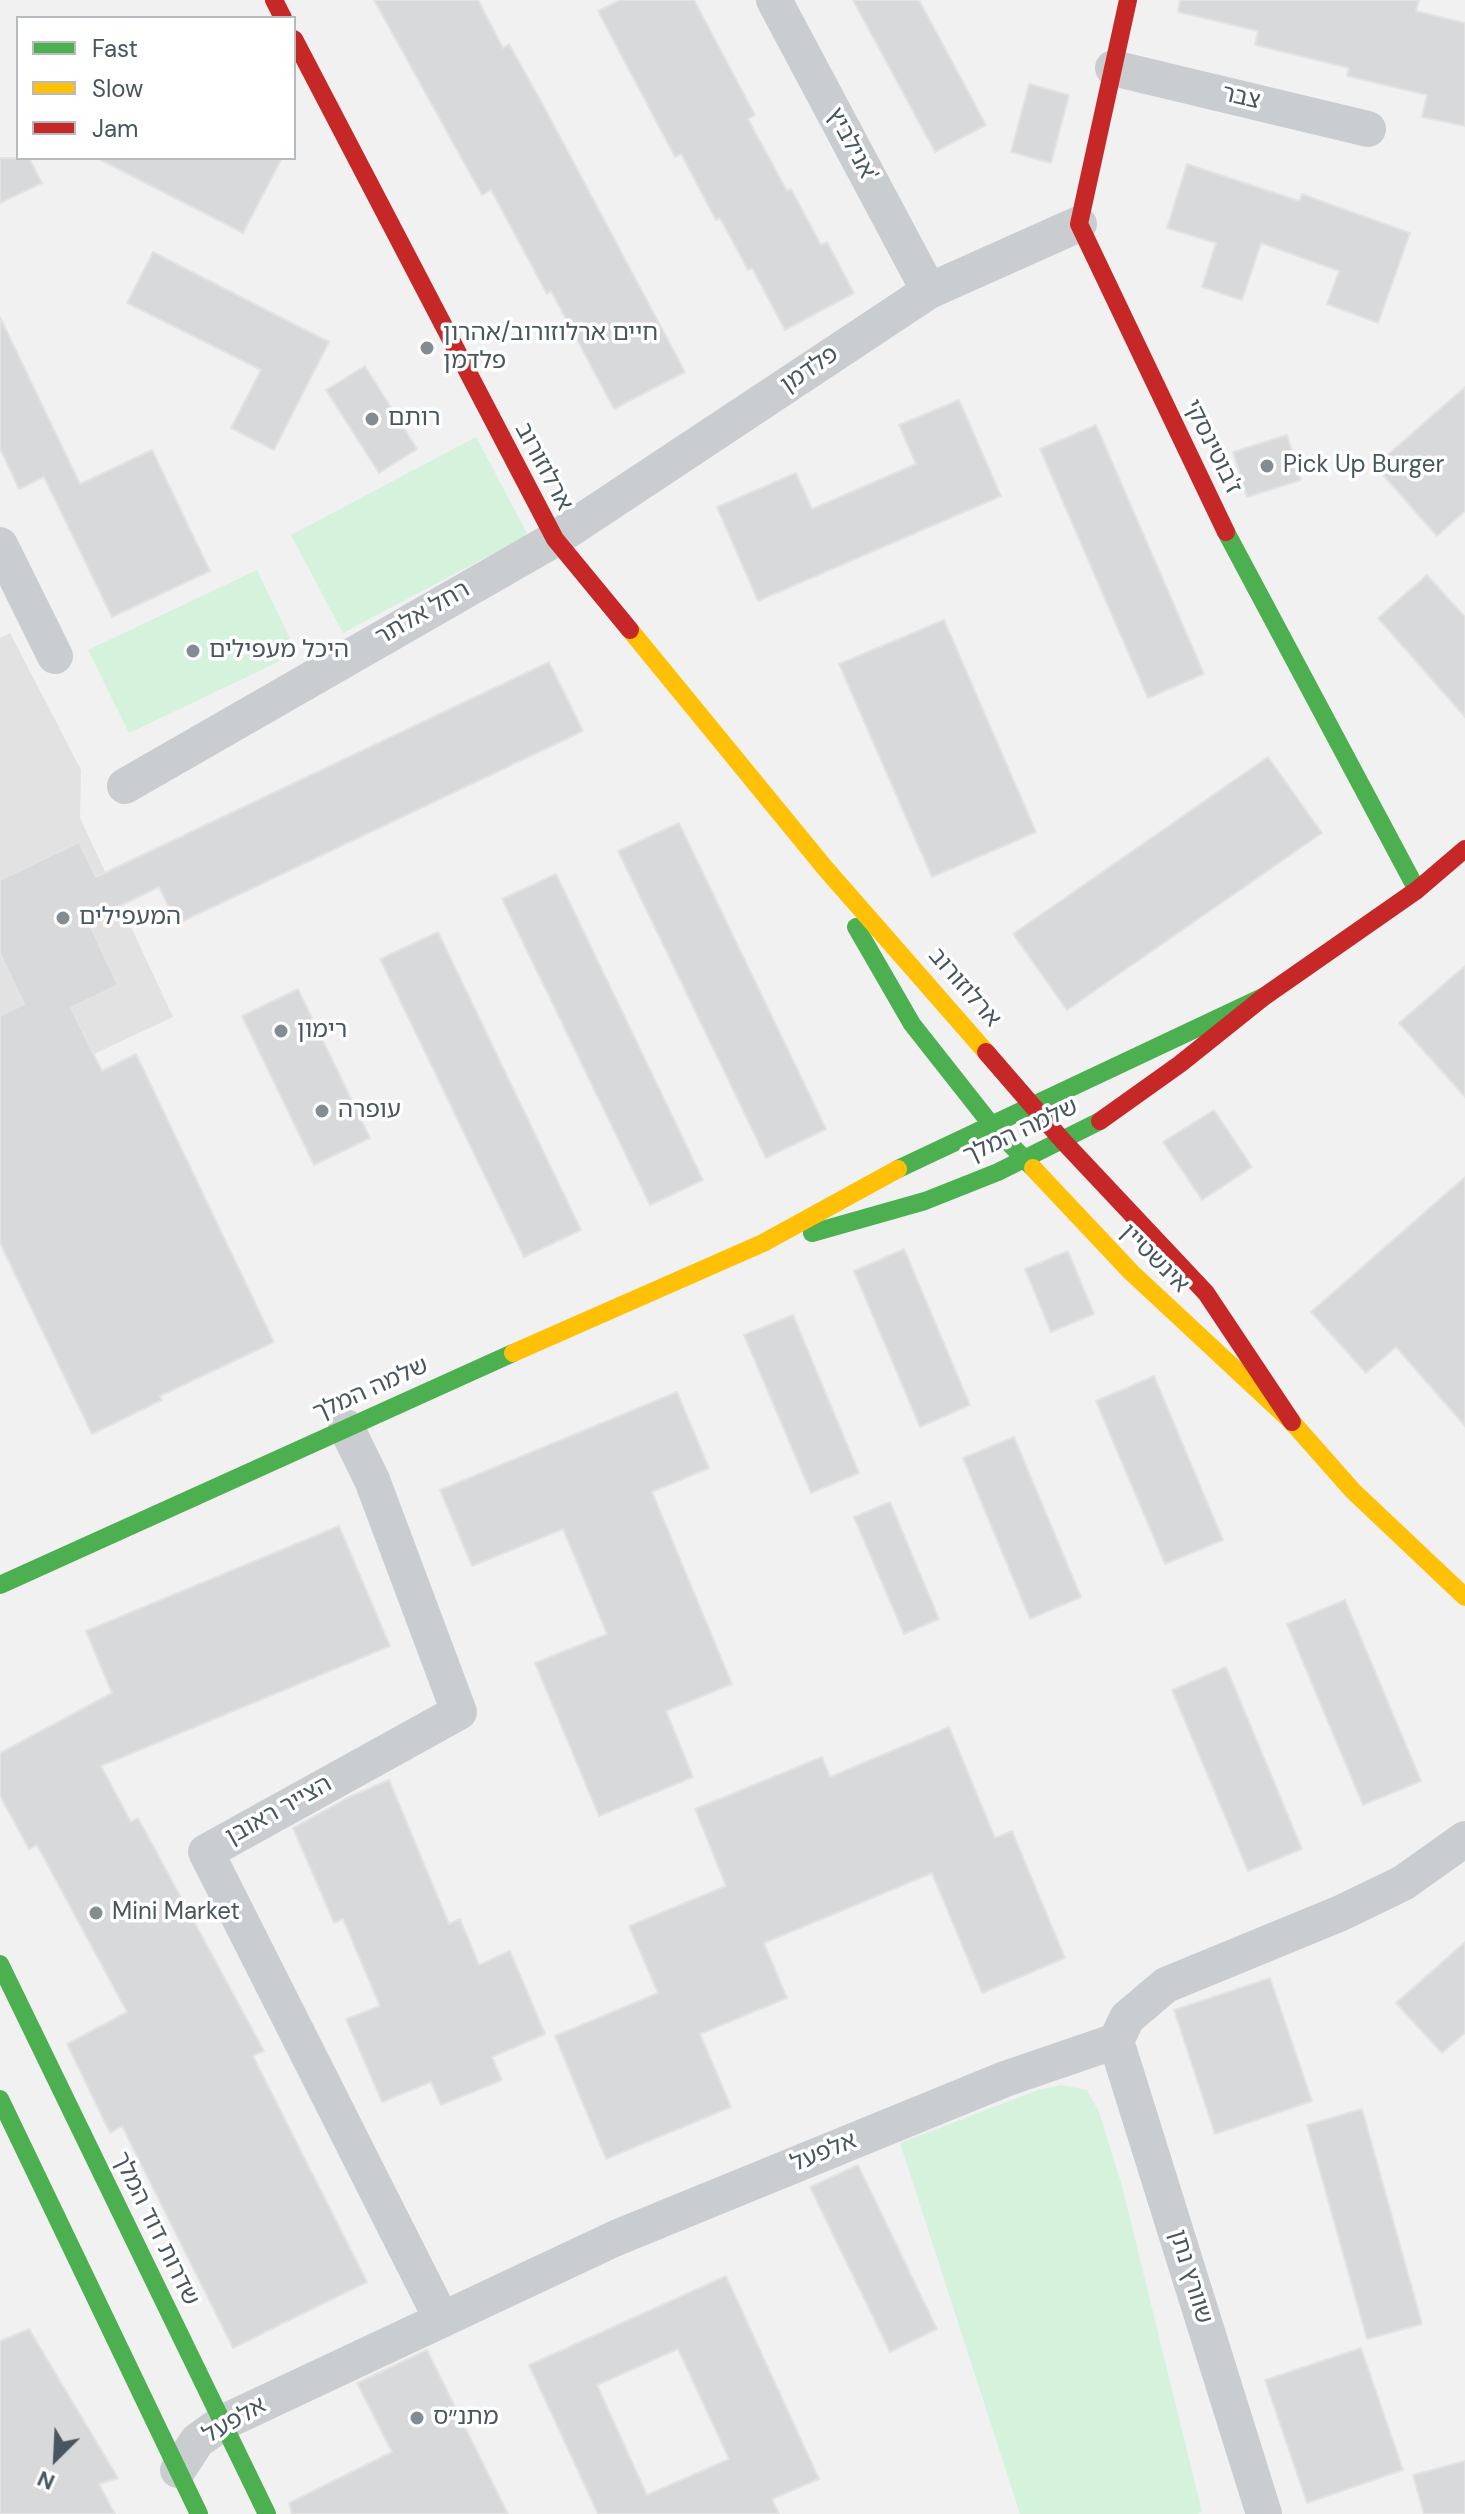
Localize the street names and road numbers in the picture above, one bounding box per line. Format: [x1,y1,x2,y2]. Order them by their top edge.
street label: צבר [1219,80,1263,116]
street label: אנילביץ' [820,103,882,187]
street label: פלדמן [776,340,844,400]
street label: ז'בוטינסקי [1177,395,1247,499]
street label: ארלוזורוב [508,418,578,516]
street label: רחל אלתר [371,576,475,652]
street label: ארלוזורוב [922,942,1006,1034]
street label: שלמה המלך [959,1093,1083,1171]
street label: אינשטיין [1114,1219,1194,1299]
street label: שלמה המלך [309,1352,433,1428]
street label: הצייר ראובן [221,1770,337,1852]
street label: אלפעל [787,2127,861,2179]
street label: שדרות דוד המלך [105,2147,205,2311]
street label: שוורץ נתן [1162,2227,1218,2327]
street label: אלפעל [198,2391,272,2451]

